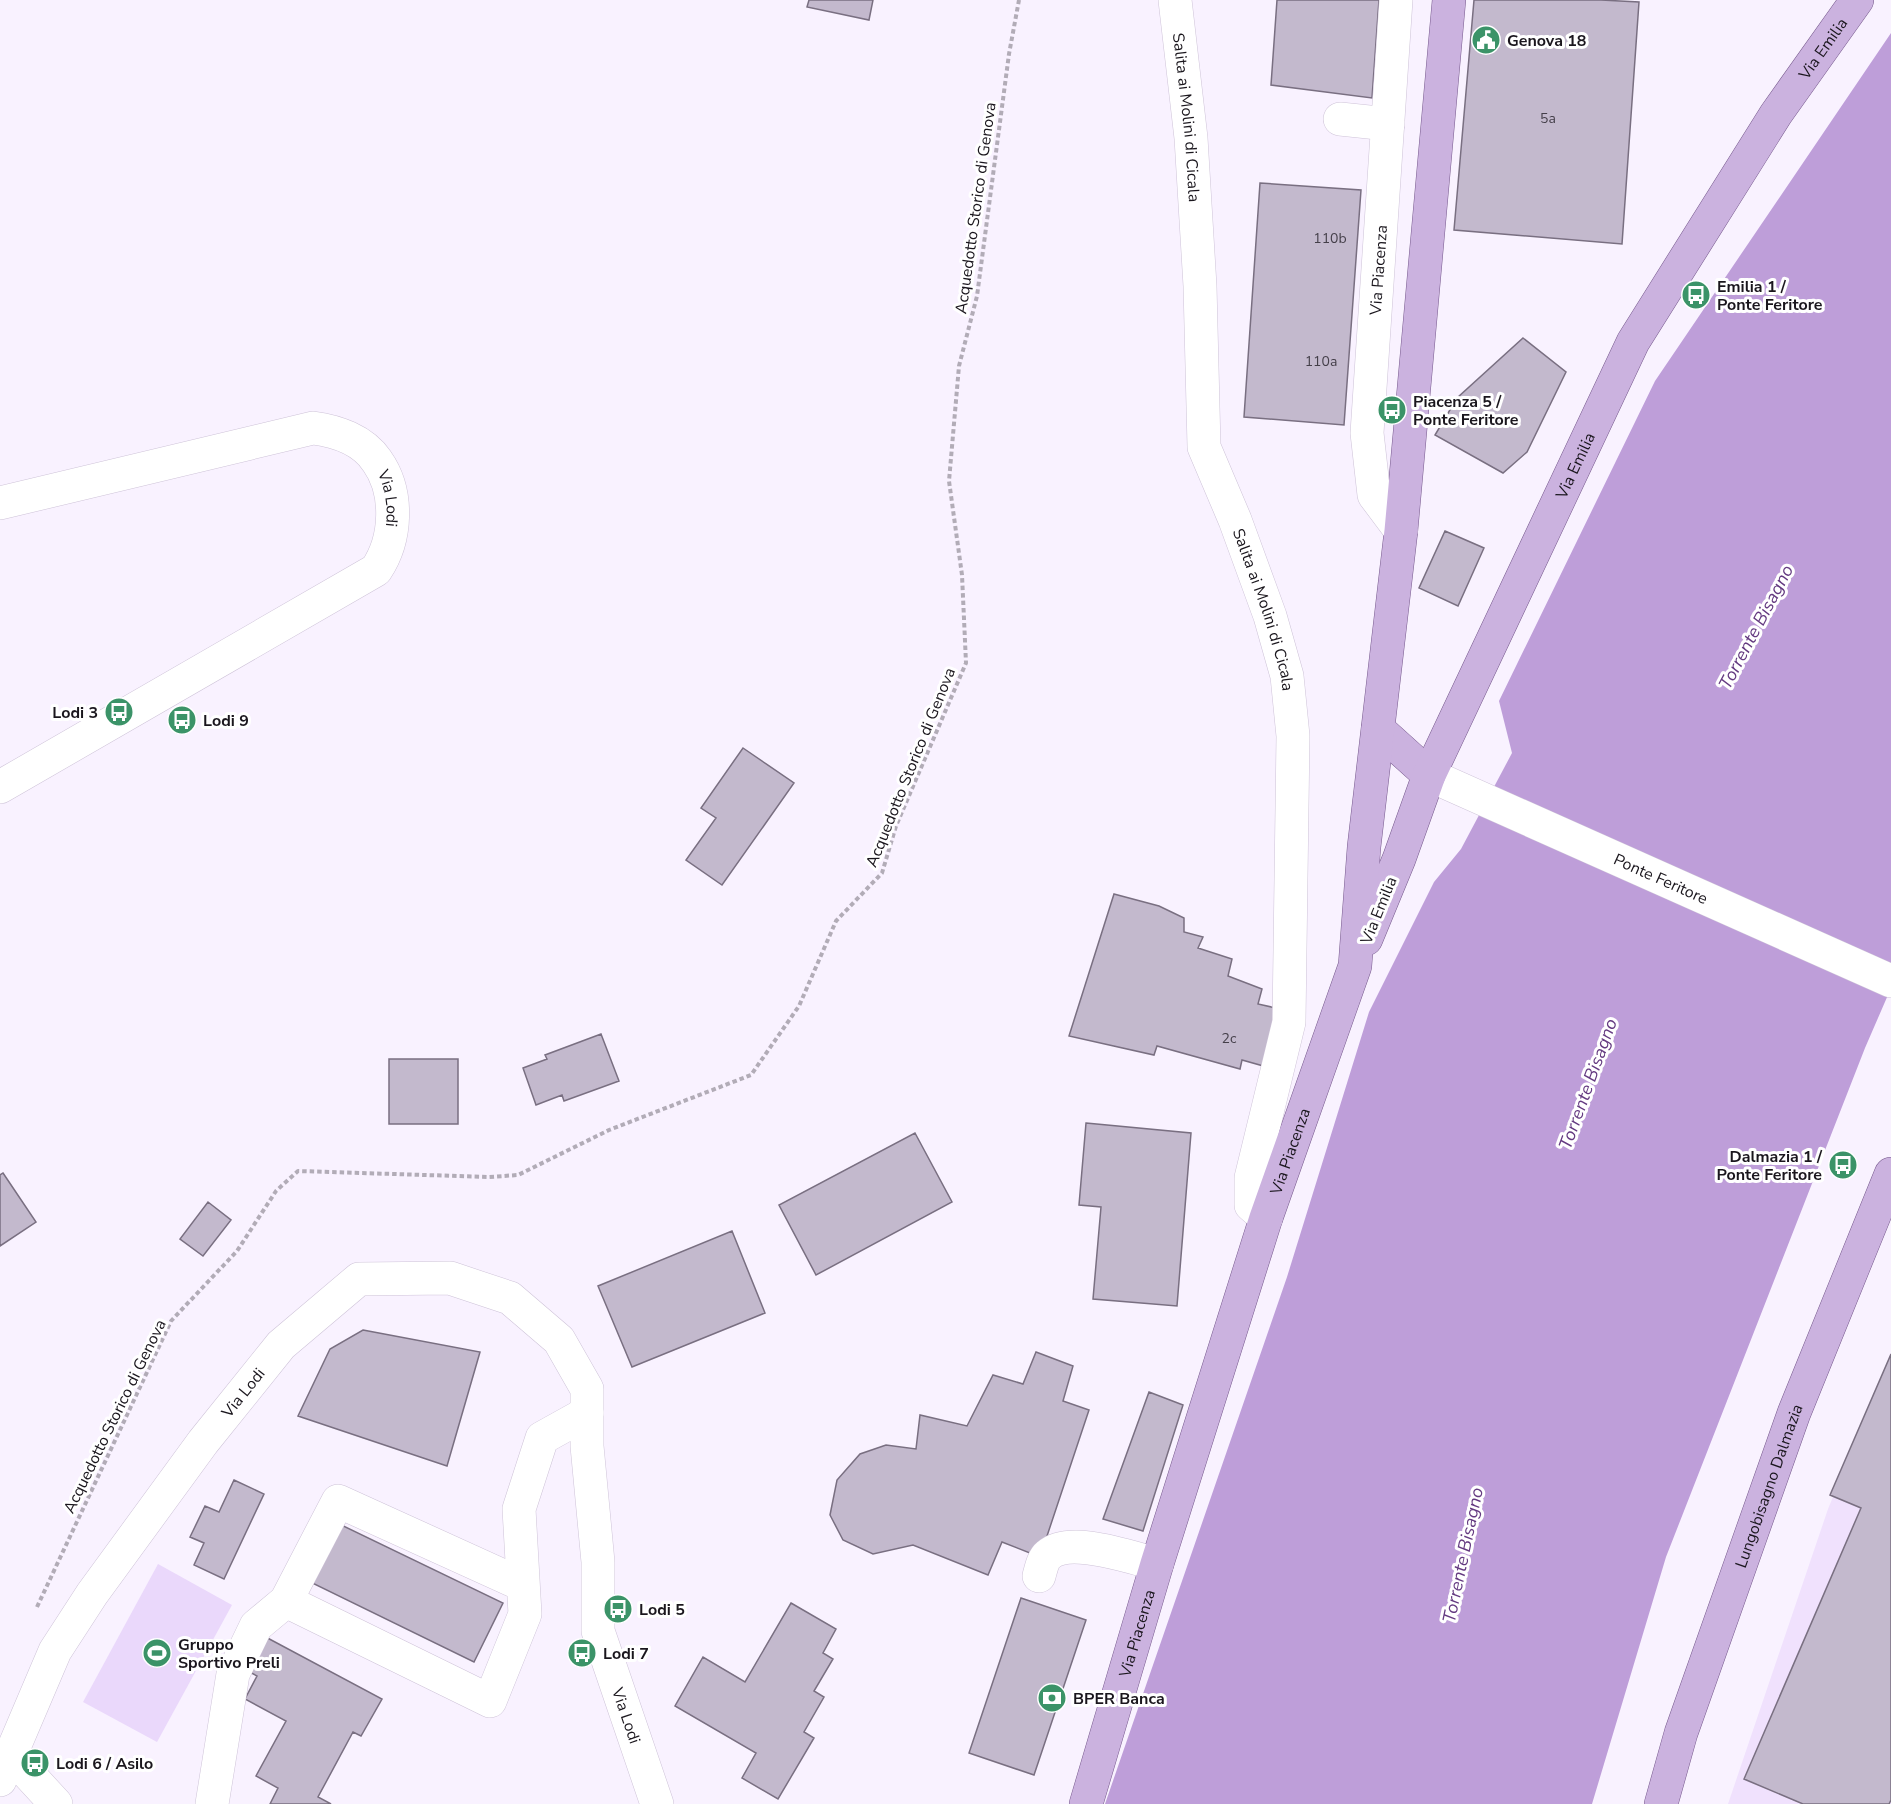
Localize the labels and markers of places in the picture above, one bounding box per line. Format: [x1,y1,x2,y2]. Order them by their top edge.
public building icon: Genova 18 [1470,24,1502,56]
place label: Genova 18 [1507,30,1586,52]
place label: Emilia 1 / Ponte Feritore [1717,276,1823,316]
bus stop icon: Emilia 1 / Ponte Feritore [1680,279,1712,311]
place label: Piacenza 5 / Ponte Feritore [1413,391,1519,431]
bus stop icon: Piacenza 5 / Ponte Feritore [1376,394,1408,426]
bus stop icon: Lodi 3 [103,696,135,728]
place label: Lodi 3 [52,702,98,724]
bus stop icon: Lodi 9 [166,704,198,736]
place label: Lodi 9 [203,710,249,732]
place label: Dalmazia 1 / Ponte Feritore [1717,1146,1823,1186]
bus stop icon: Dalmazia 1 / Ponte Feritore [1827,1149,1859,1181]
bus stop icon: Lodi 5 [602,1593,634,1625]
place label: Lodi 5 [639,1599,685,1621]
place label: Gruppo Sportivo Preli [178,1634,280,1674]
sports icon: Gruppo Sportivo Preli [141,1637,173,1669]
bus stop icon: Lodi 7 [566,1637,598,1669]
place label: Lodi 7 [603,1643,649,1665]
bank icon: BPER Banca [1036,1682,1068,1714]
place label: BPER Banca [1073,1688,1165,1710]
bus stop icon: Lodi 6 / Asilo [19,1747,51,1779]
place label: Lodi 6 / Asilo [56,1753,153,1775]

